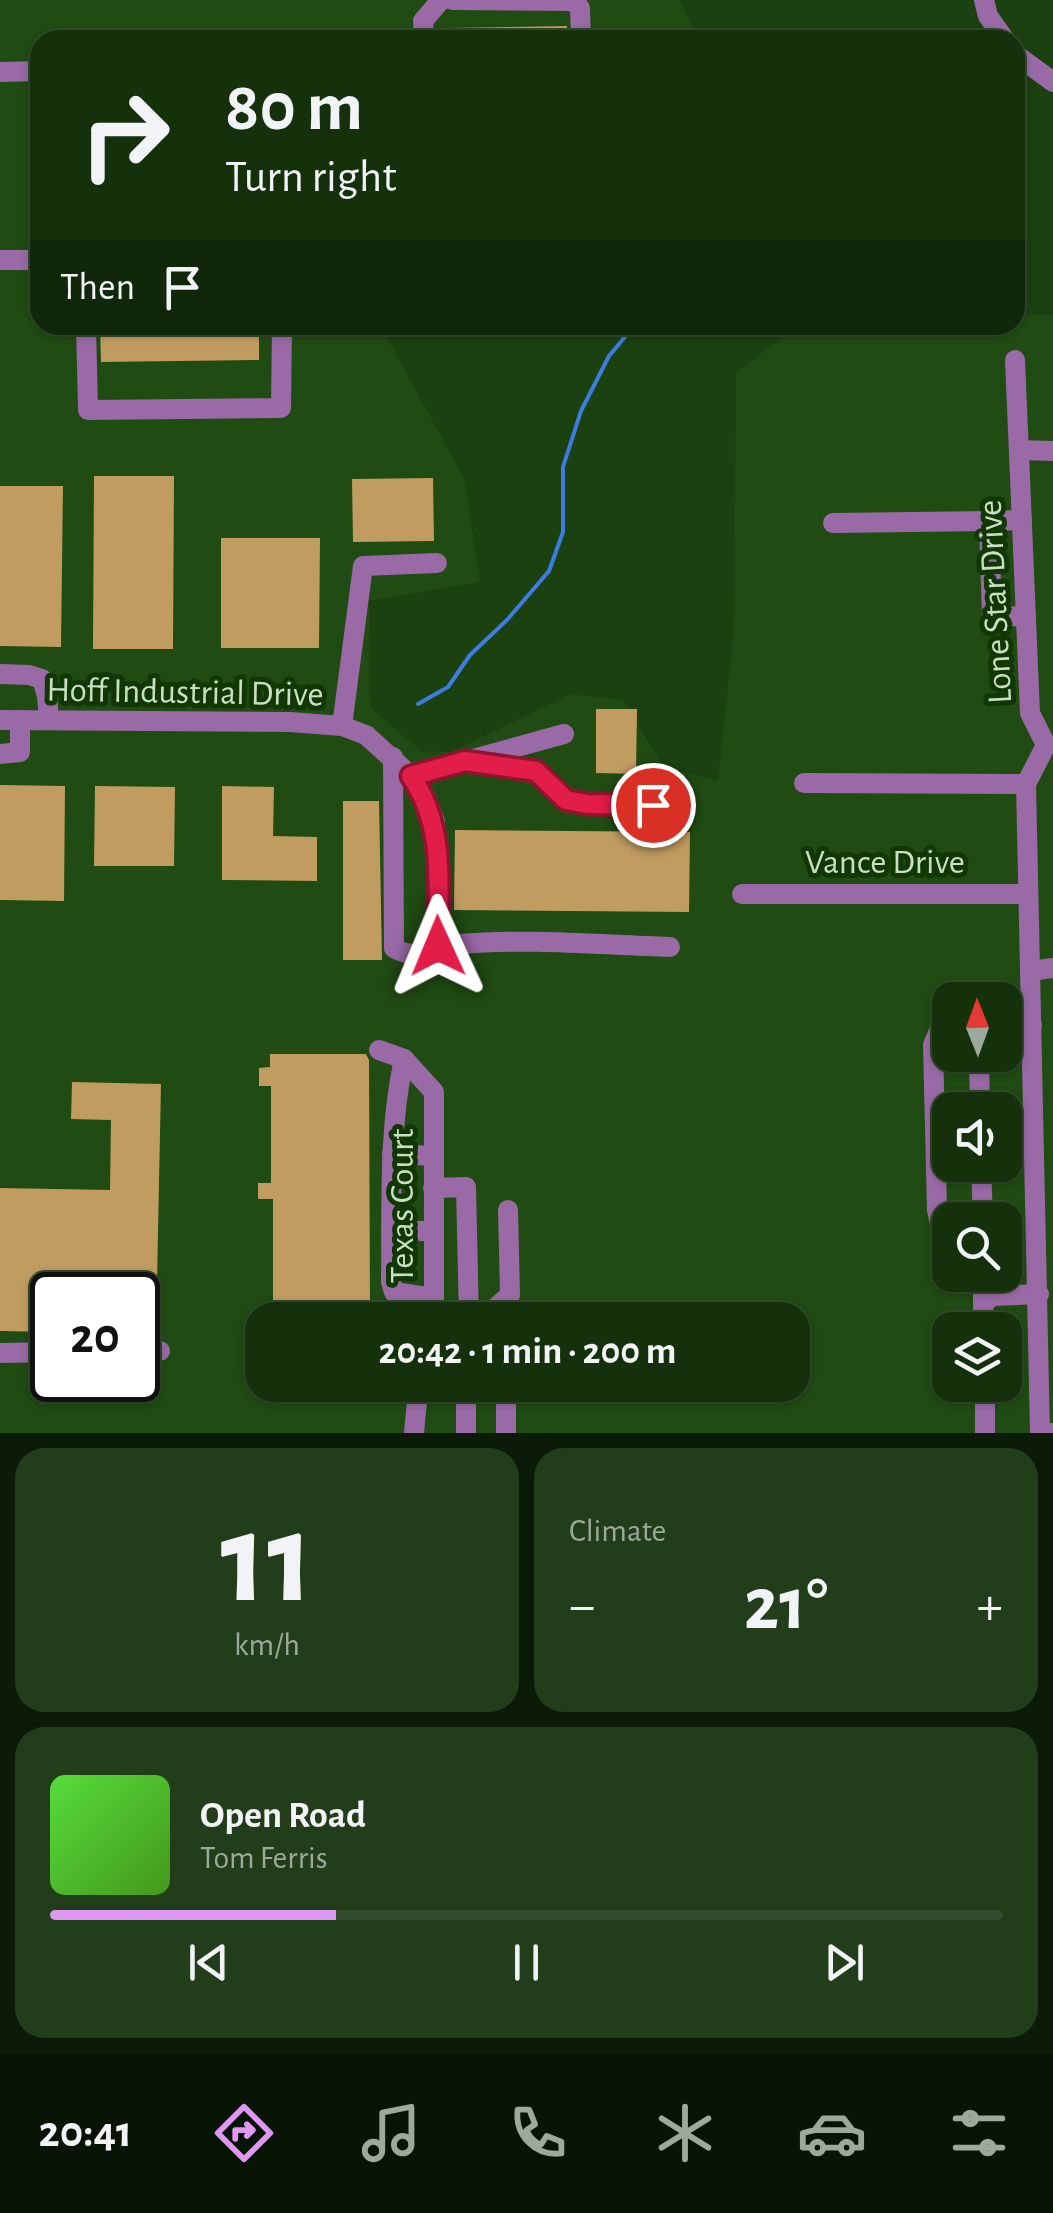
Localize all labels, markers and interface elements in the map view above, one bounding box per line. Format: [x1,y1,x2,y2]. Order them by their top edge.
icon: right [60,70,190,200]
text: 80 m [225,73,363,143]
text: Turn right [225,155,397,200]
icon: arrive [155,260,210,315]
text: Then [60,269,135,307]
street label: Lone Star Drive [973,499,1018,705]
street label: Hoff Industrial Drive [46,673,324,712]
pin [611,763,696,848]
icon: arrive [626,778,681,833]
street label: Vance Drive [805,845,965,880]
position arrow [386,894,490,998]
north arrow [932,982,1022,1072]
map controls [932,982,1022,1402]
button: sound [932,1092,1022,1182]
street label: Texas Court [385,1128,420,1284]
button: search [932,1202,1022,1292]
speed limit sign: 20 [30,1272,160,1402]
button: layers [932,1312,1022,1402]
text: 20:42 · 1 min · 200 m [379,1333,676,1371]
text: 11 [220,1496,314,1626]
text: Climate [569,1515,666,1547]
text: 21° [744,1568,828,1643]
text: − [569,1579,595,1634]
text: + [977,1579,1003,1634]
text: km/h [234,1629,300,1661]
text: Open Road [200,1797,366,1835]
text: Tom Ferris [200,1842,328,1874]
icon: previous [181,1935,236,1990]
icon: pause [499,1935,554,1990]
icon: next [817,1935,872,1990]
icon: directions [209,2098,279,2168]
icon: music [356,2098,426,2168]
icon: phone [503,2098,573,2168]
icon: climate [650,2098,720,2168]
icon: car [797,2098,867,2168]
icon: filters [944,2098,1014,2168]
text: 20:41 [39,2110,132,2155]

